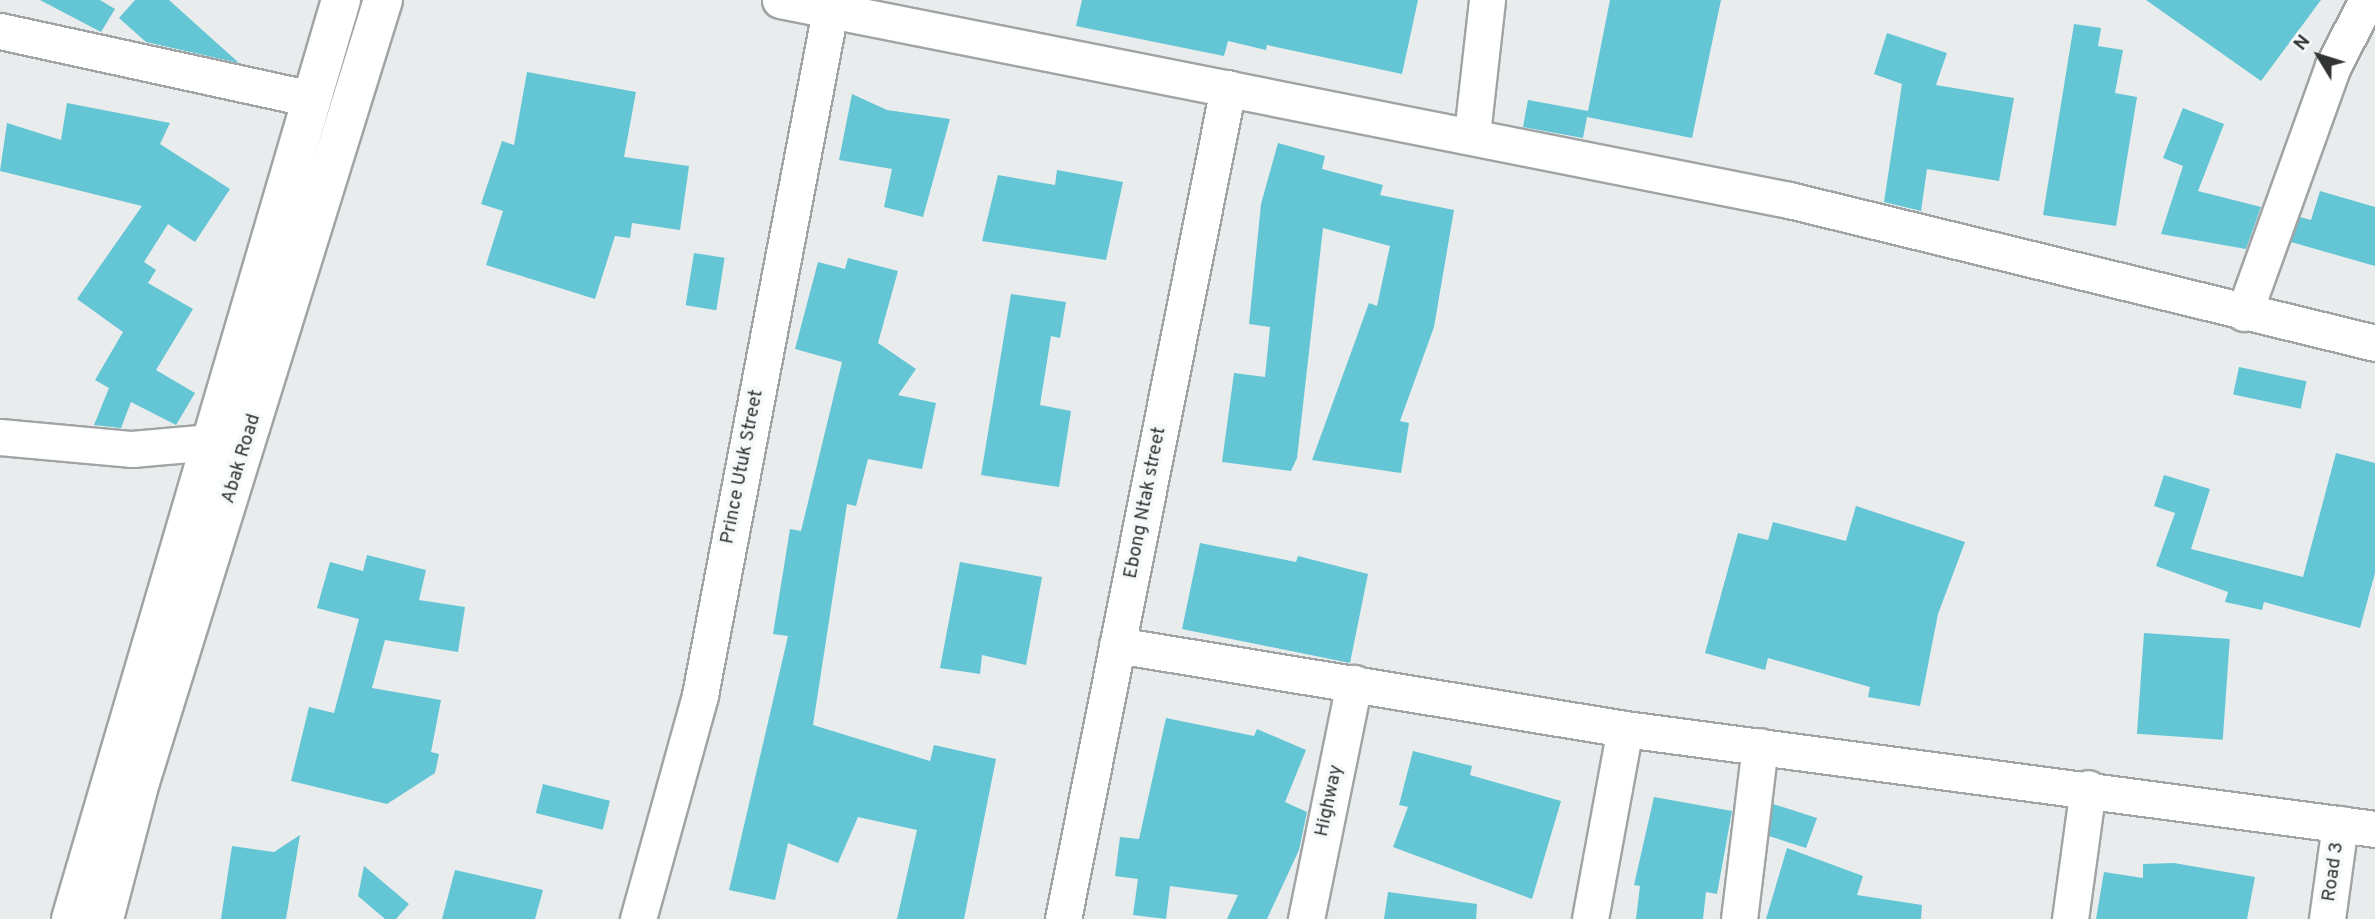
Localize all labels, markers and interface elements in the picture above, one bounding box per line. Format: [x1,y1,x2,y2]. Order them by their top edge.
north arrow [2284,21,2354,91]
text: N [2289,30,2316,56]
street label: Prince Utuk Street [717,388,769,546]
street label: Abak Road [218,411,266,507]
street label: Ebong Ntak street [1120,425,1172,581]
street label: Highway [1311,763,1349,839]
street label: Road 3 [2319,841,2349,903]

